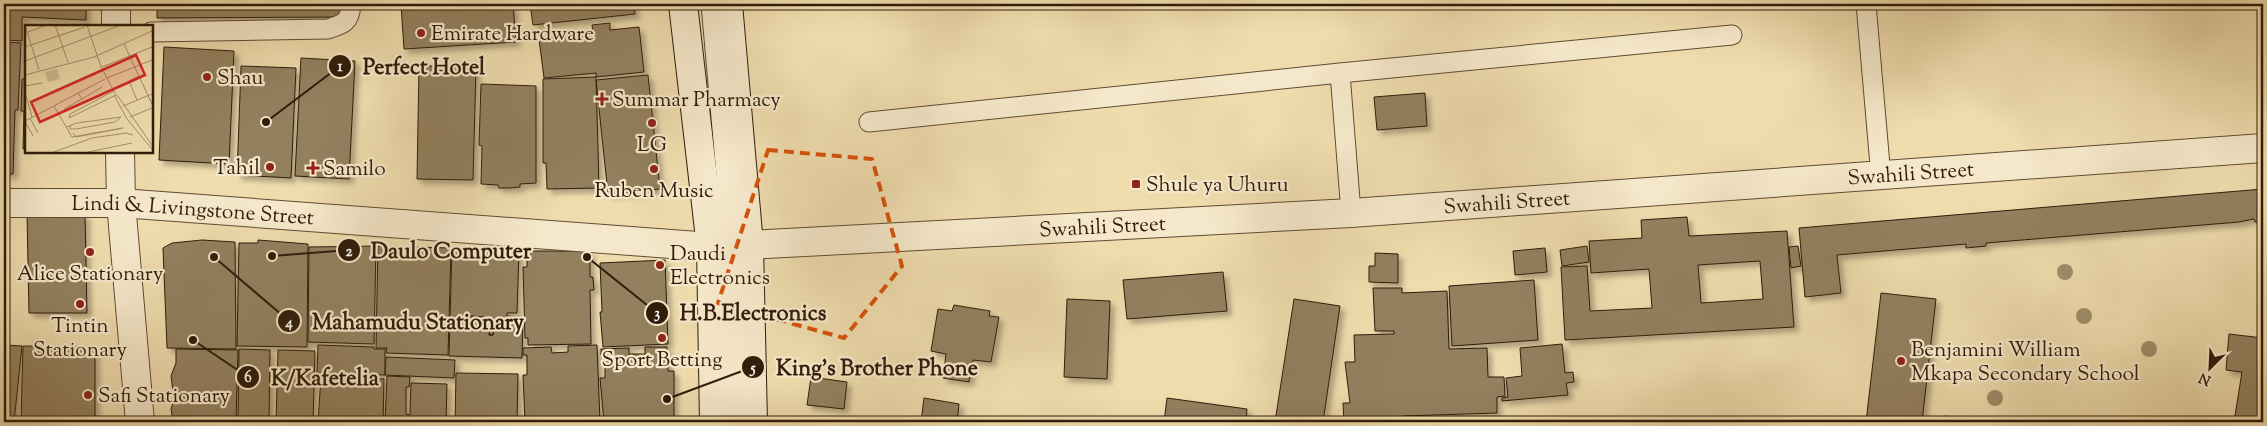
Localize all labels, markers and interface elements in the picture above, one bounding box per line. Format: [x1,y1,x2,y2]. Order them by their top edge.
place label: Emirate Hardware [431,20,594,50]
inset map [25,25,152,152]
marker: Emirate Hardware [415,27,427,39]
callout: Perfect Hotel [328,48,495,85]
text: Perfect Hotel [363,53,486,85]
text: 1 [337,57,343,78]
place label: Shau [217,64,263,94]
marker: Shau [201,71,213,83]
place label: Summar Pharmacy [612,86,781,116]
marker: Summar Pharmacy [596,93,608,105]
marker: LG [646,117,658,129]
place label: LG [637,131,667,161]
place label: Tahil [213,154,260,184]
place label: Samilo [323,155,386,185]
street label: Swahili Street [1847,156,1975,195]
marker: Tahil [264,161,276,173]
marker: Samilo [307,162,319,174]
marker: Ruben Music [648,163,660,175]
place label: Shule ya Uhuru [1146,171,1289,201]
place label: Ruben Music [594,177,714,207]
marker: Shule ya Uhuru [1130,178,1142,190]
street label: Swahili Street [1443,184,1571,223]
street label: Lindi & Livingstone Street [71,190,315,234]
street label: Swahili Street [1038,210,1167,247]
callout: Daulo Computer [336,232,542,269]
text: Daulo Computer [371,237,532,269]
place label: Daudi Electronics [670,240,770,294]
text: 2 [345,242,353,263]
marker: Alice Stationary [84,246,96,258]
marker: Daudi Electronics [654,259,666,271]
place label: Alice Stationary [17,260,164,290]
callout: H.B.Electronics [645,294,836,331]
marker: Tintin Stationary [74,298,86,310]
text: H.B.Electronics [680,299,827,331]
callout: Mahamudu Stationary [277,303,534,340]
text: 3 [654,304,660,325]
text: Mahamudu Stationary [312,308,524,340]
place label: Tintin Stationary [33,312,127,366]
text: 4 [284,313,293,334]
marker: Sport Betting [656,332,668,344]
place label: Benjamini William Mkapa Secondary School [1911,336,2140,390]
north arrow [2184,344,2234,394]
place label: Sport Betting [602,346,722,376]
callout: King's Brother Phone [741,349,988,386]
text: King's Brother Phone [776,354,978,386]
marker: Benjamini William Mkapa Secondary School [1895,355,1907,367]
callout: K/Kafetelia [236,359,389,396]
text: 5 [749,359,756,380]
text: K/Kafetelia [271,364,380,396]
text: N [2196,367,2215,389]
text: 6 [244,368,252,389]
place label: Safi Stationary [98,382,230,412]
marker: Safi Stationary [82,389,94,401]

